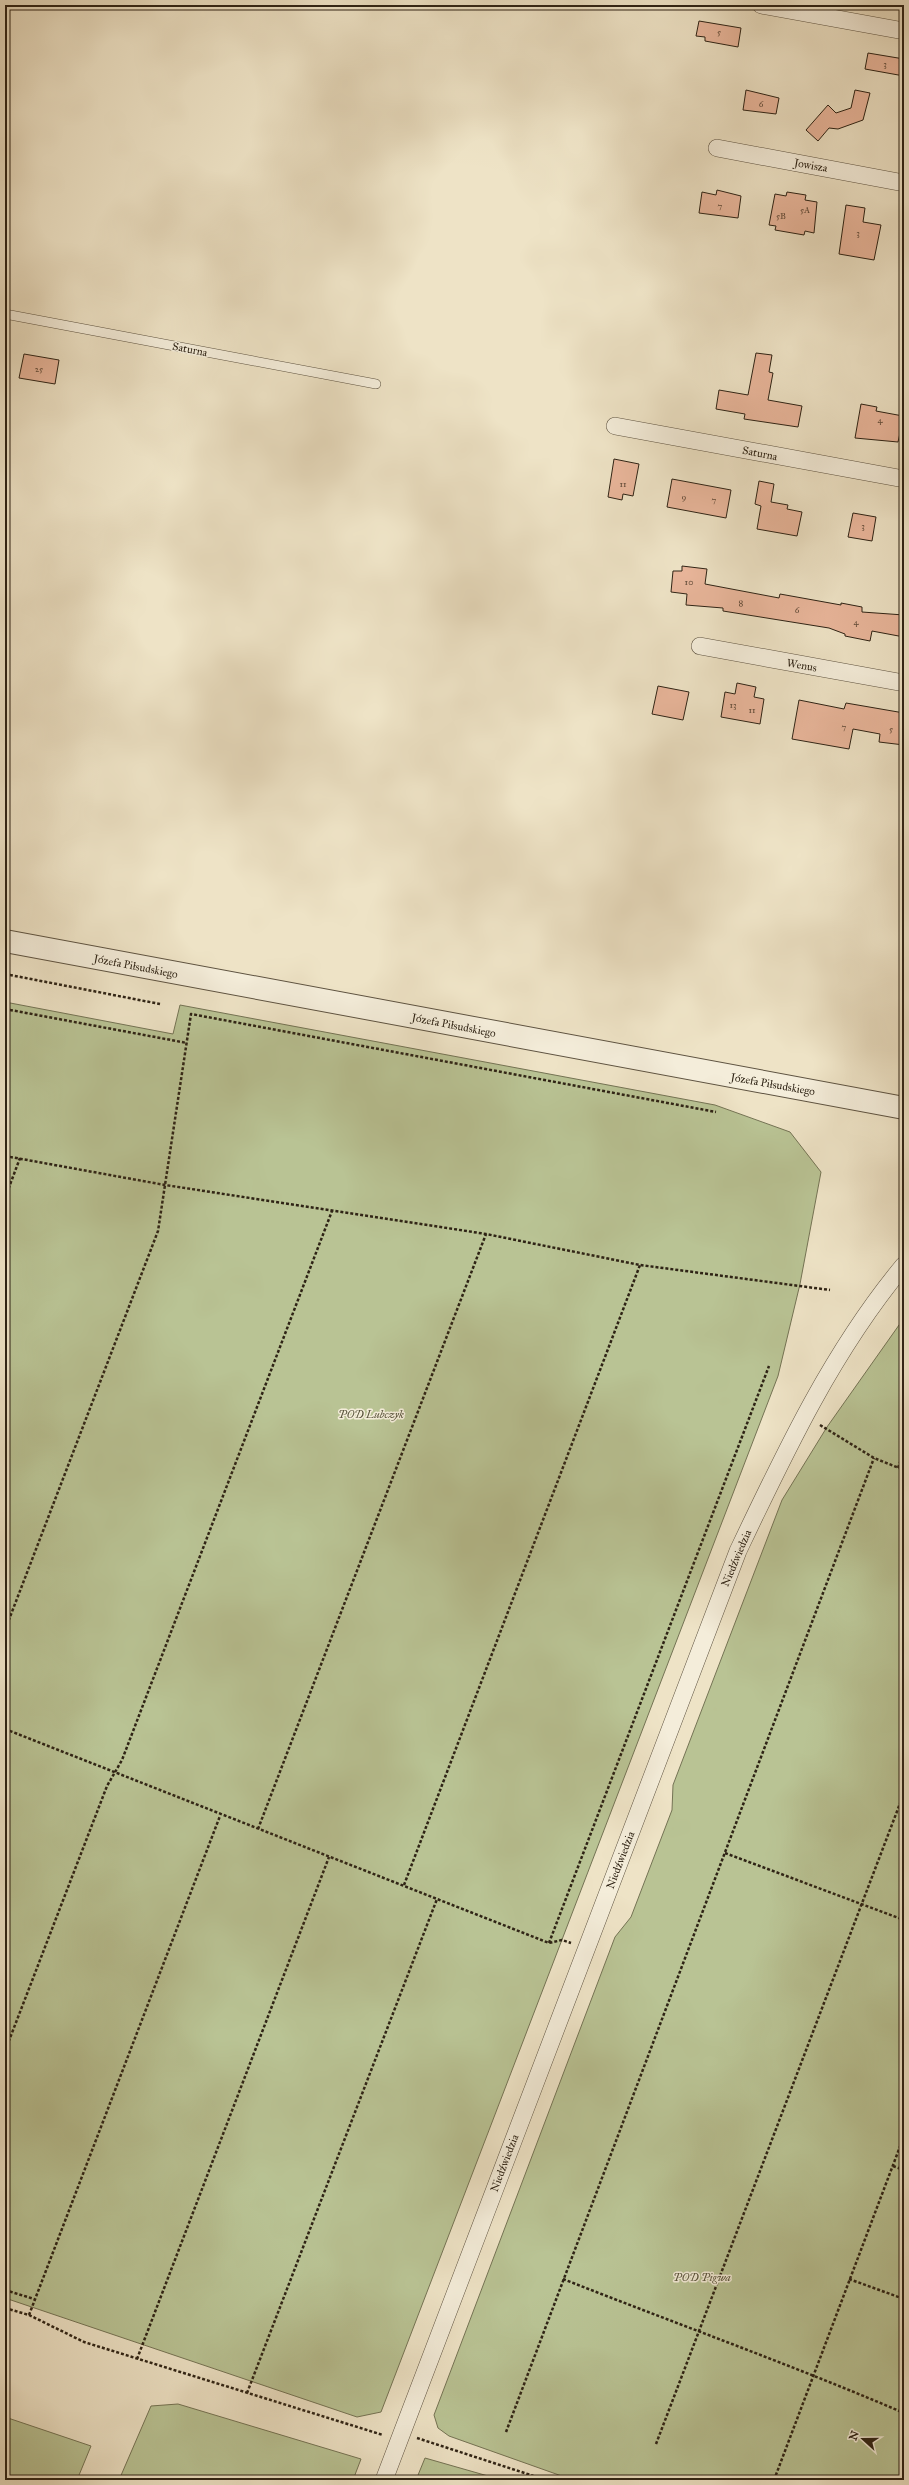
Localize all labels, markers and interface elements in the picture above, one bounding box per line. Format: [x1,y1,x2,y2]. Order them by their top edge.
house number: 5 [717,26,722,37]
house number: 3 [883,58,887,69]
house number: 6 [759,98,764,109]
street label: Jowisza [792,156,829,176]
house number: 7 [718,200,723,211]
house number: 5A [800,204,810,215]
house number: 5B [776,210,786,221]
house number: 3 [856,227,860,238]
street label: Saturna [171,340,209,359]
house number: 25 [35,363,44,374]
house number: 4 [877,414,883,425]
street label: Saturna [741,444,779,463]
house number: 11 [619,478,627,489]
house number: 9 [682,491,687,502]
house number: 7 [712,494,717,505]
house number: 3 [861,520,865,531]
house number: 10 [685,576,693,587]
house number: 8 [739,597,744,608]
house number: 6 [795,604,800,615]
house number: 4 [853,616,859,627]
street label: Wenus [786,656,818,675]
house number: 13 [729,699,737,710]
house number: 11 [748,704,756,715]
house number: 7 [842,721,847,732]
house number: 5 [889,723,894,734]
street label: Józefa Piłsudskiego [92,952,179,982]
street label: Józefa Piłsudskiego [410,1011,497,1041]
street label: Józefa Piłsudskiego [729,1071,816,1099]
park label: POD Lubczyk [338,1408,404,1421]
street label: Niedźwiedzia [719,1527,754,1589]
street label: Niedźwiedzia [604,1829,637,1891]
street label: Niedźwiedzia [488,2132,521,2194]
park label: POD Pigwa [673,2271,731,2284]
north arrow [843,2419,883,2459]
text: N [846,2428,862,2442]

